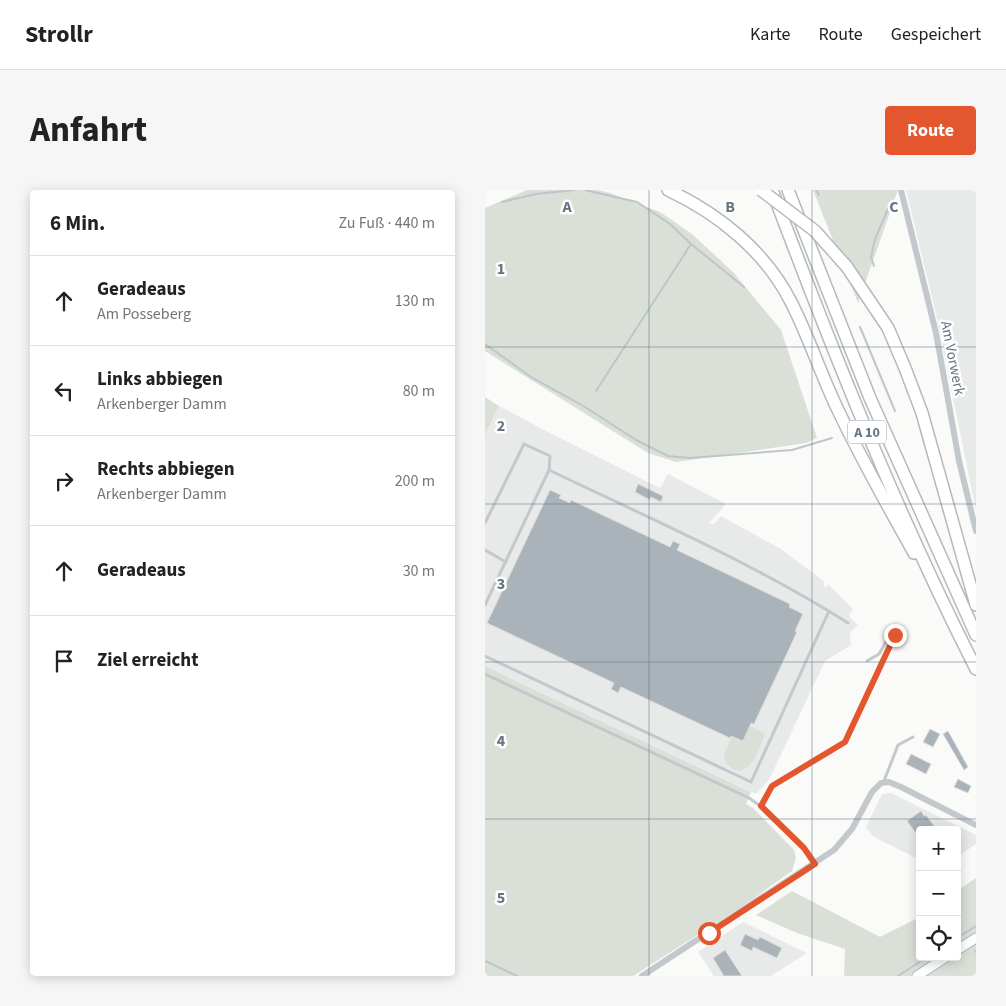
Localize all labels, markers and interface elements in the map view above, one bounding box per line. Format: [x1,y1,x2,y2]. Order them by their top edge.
text: Strollr [25,17,93,52]
text: Karte [750,22,790,47]
text: Route [818,22,863,47]
text: Gespeichert [891,22,981,47]
text: Anfahrt [30,105,147,155]
button: Route [885,106,976,155]
text: A [561,196,572,218]
text: B [725,196,735,218]
text: C [889,196,899,218]
text: 6 Min. [50,208,105,238]
text: Zu Fuß · 440 m [339,212,435,234]
text: 1 [497,258,505,280]
text: Geradeaus [97,276,186,303]
icon: ahead [50,287,78,315]
text: 130 m [395,290,435,312]
text: Am Posseberg [97,303,191,325]
street label: Am Vorwerk [935,319,970,398]
text: Links abbiegen [97,366,223,393]
icon: left [50,377,78,405]
text: 80 m [403,380,435,402]
text: Arkenberger Damm [97,393,227,415]
text: 2 [497,415,505,437]
road number: A 10 [848,420,886,443]
text: Rechts abbiegen [97,456,235,483]
icon: right [50,467,78,495]
text: 200 m [395,470,435,492]
text: Arkenberger Damm [97,483,227,505]
icon: ahead [50,557,78,585]
text: Geradeaus [97,557,186,584]
text: 30 m [403,560,435,582]
text: 3 [497,573,505,595]
route end [884,624,907,647]
icon: arrive [50,647,78,675]
text: Ziel erreicht [97,647,198,674]
text: 4 [497,730,506,752]
map controls [916,826,961,961]
button: + [916,826,961,871]
button: − [916,871,961,916]
text: 5 [497,887,505,909]
button: locate [916,916,961,961]
route start [698,922,721,945]

